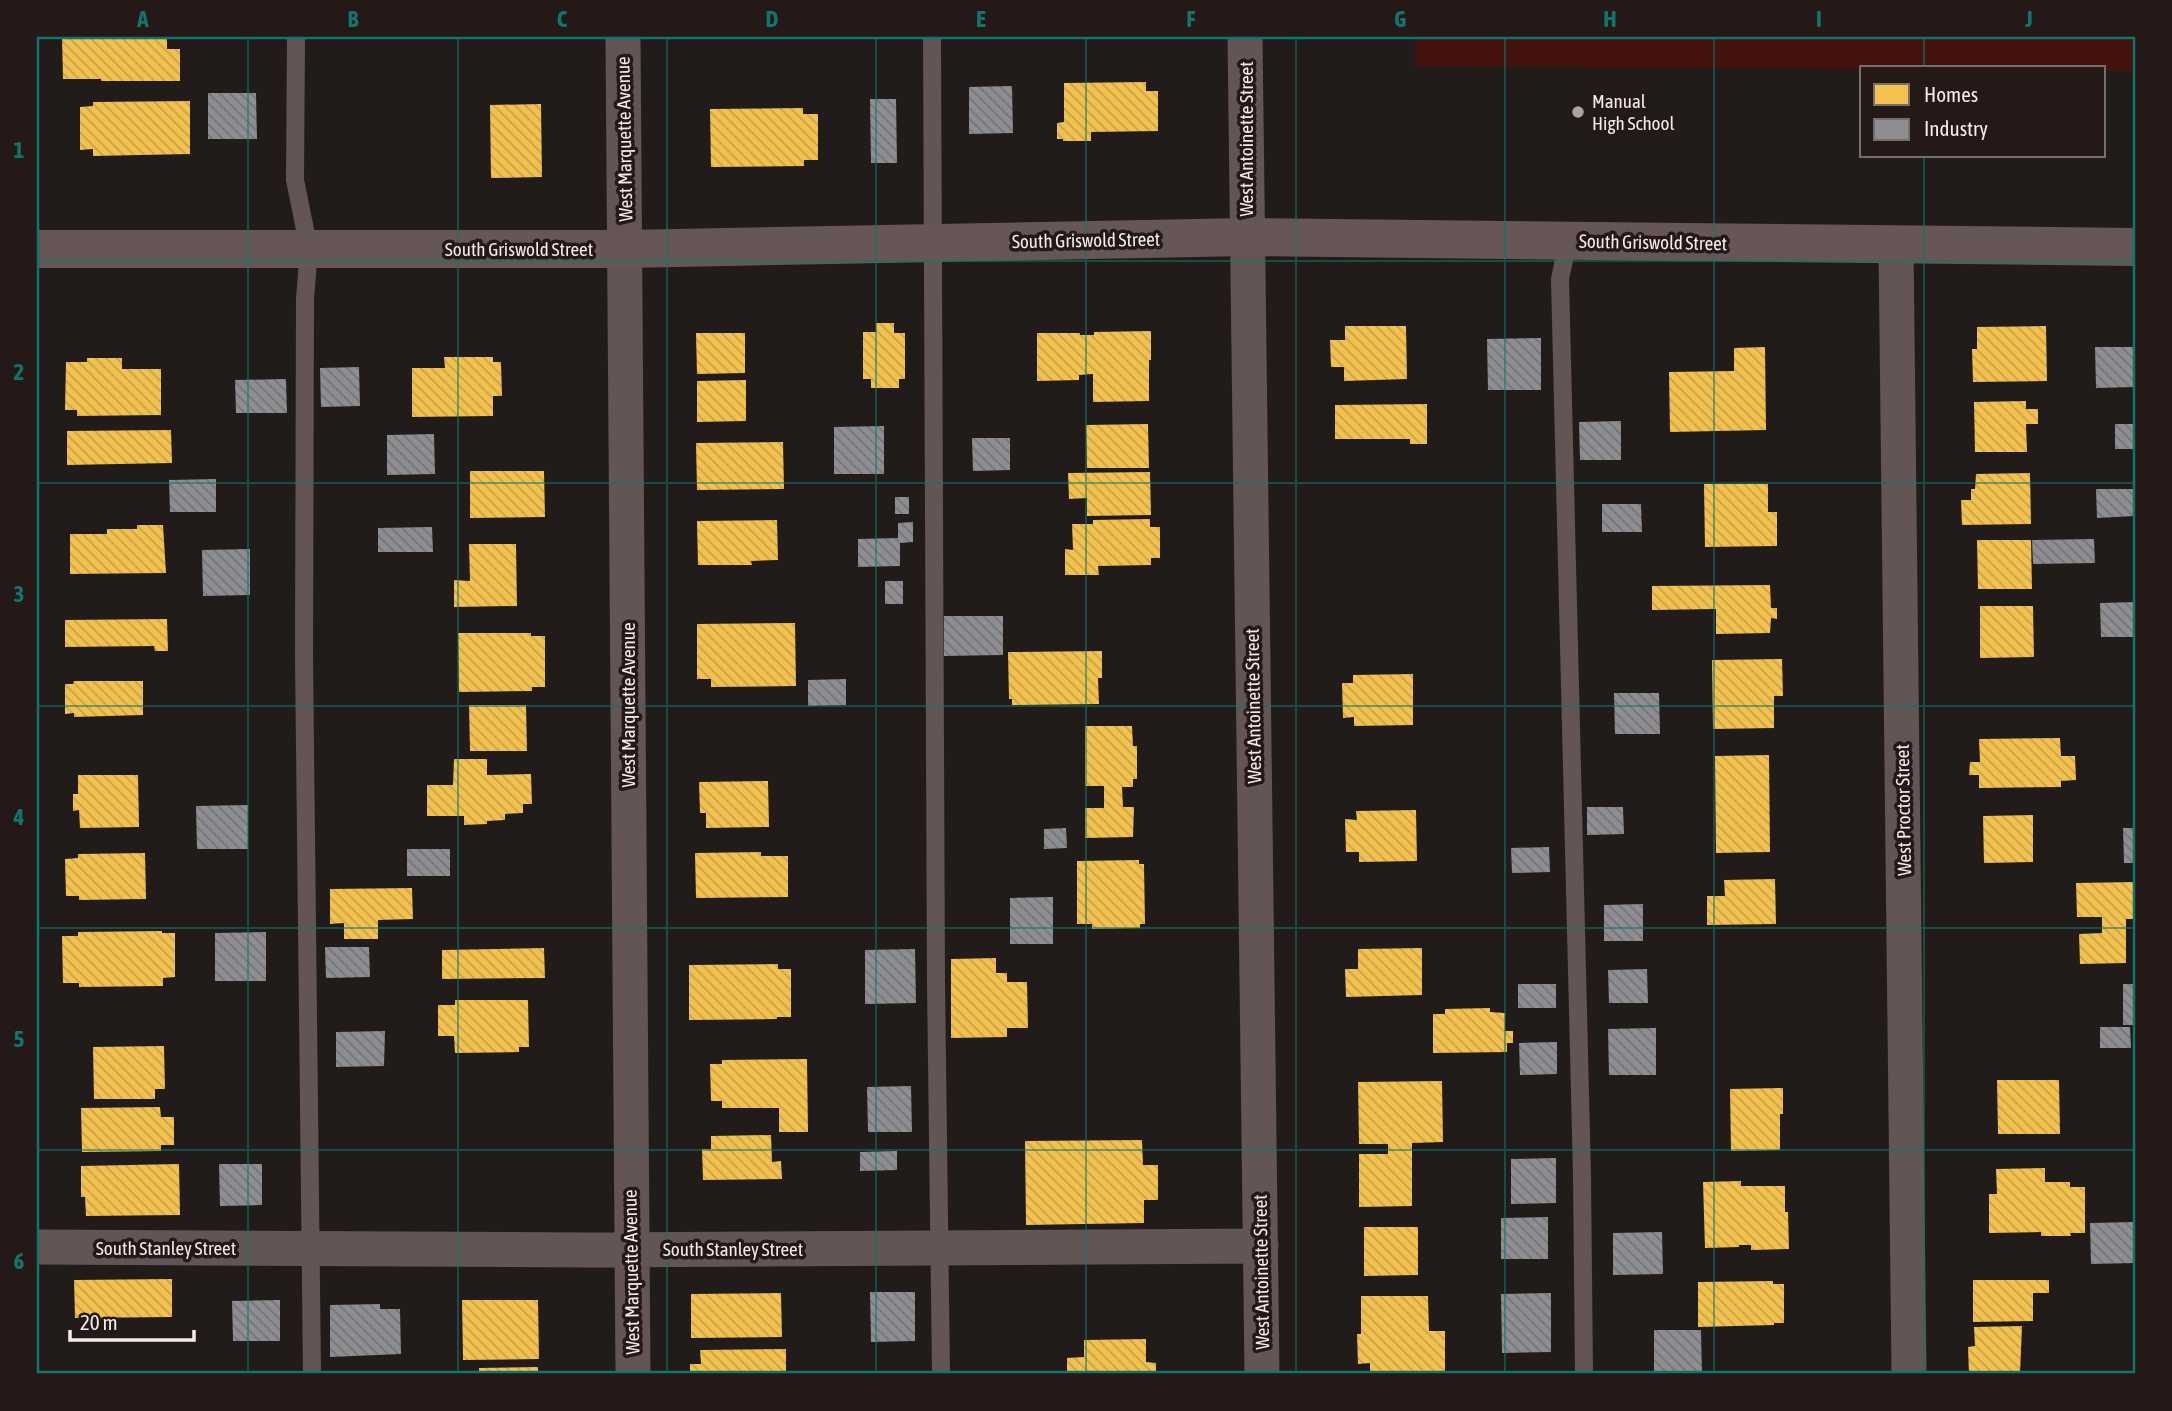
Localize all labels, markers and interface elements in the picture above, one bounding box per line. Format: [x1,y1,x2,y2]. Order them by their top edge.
text: A [136,6,149,32]
text: B [348,6,359,32]
text: C [557,6,568,32]
text: D [766,6,779,32]
text: E [976,6,986,32]
text: F [1186,6,1196,32]
text: G [1394,6,1406,32]
text: H [1603,6,1617,32]
text: I [1816,6,1822,32]
text: J [2024,6,2033,32]
street label: West Marquette Avenue [612,56,636,222]
street label: West Antoinette Street [1235,61,1257,217]
legend [1860,66,2106,158]
text: Homes [1924,82,1978,106]
place label: Manual High School [1592,90,1675,134]
marker: Manual High School [1570,104,1586,120]
text: Industry [1924,116,1988,140]
text: 1 [14,137,25,163]
street label: South Griswold Street [1012,228,1160,252]
street label: South Griswold Street [1579,230,1727,254]
street label: South Griswold Street [445,238,593,260]
text: 2 [14,359,24,385]
text: 3 [14,581,24,607]
street label: West Marquette Avenue [617,622,639,788]
street label: West Antoinette Street [1241,628,1265,784]
street label: West Proctor Street [1891,744,1915,876]
text: 4 [13,804,25,830]
text: 5 [14,1026,25,1052]
street label: West Marquette Avenue [619,1189,643,1355]
street label: West Antoinette Street [1249,1194,1273,1350]
street label: South Stanley Street [96,1237,236,1259]
street label: South Stanley Street [663,1238,803,1260]
text: 6 [14,1248,25,1274]
scale bar [70,1299,194,1343]
text: 20 m [80,1310,118,1334]

